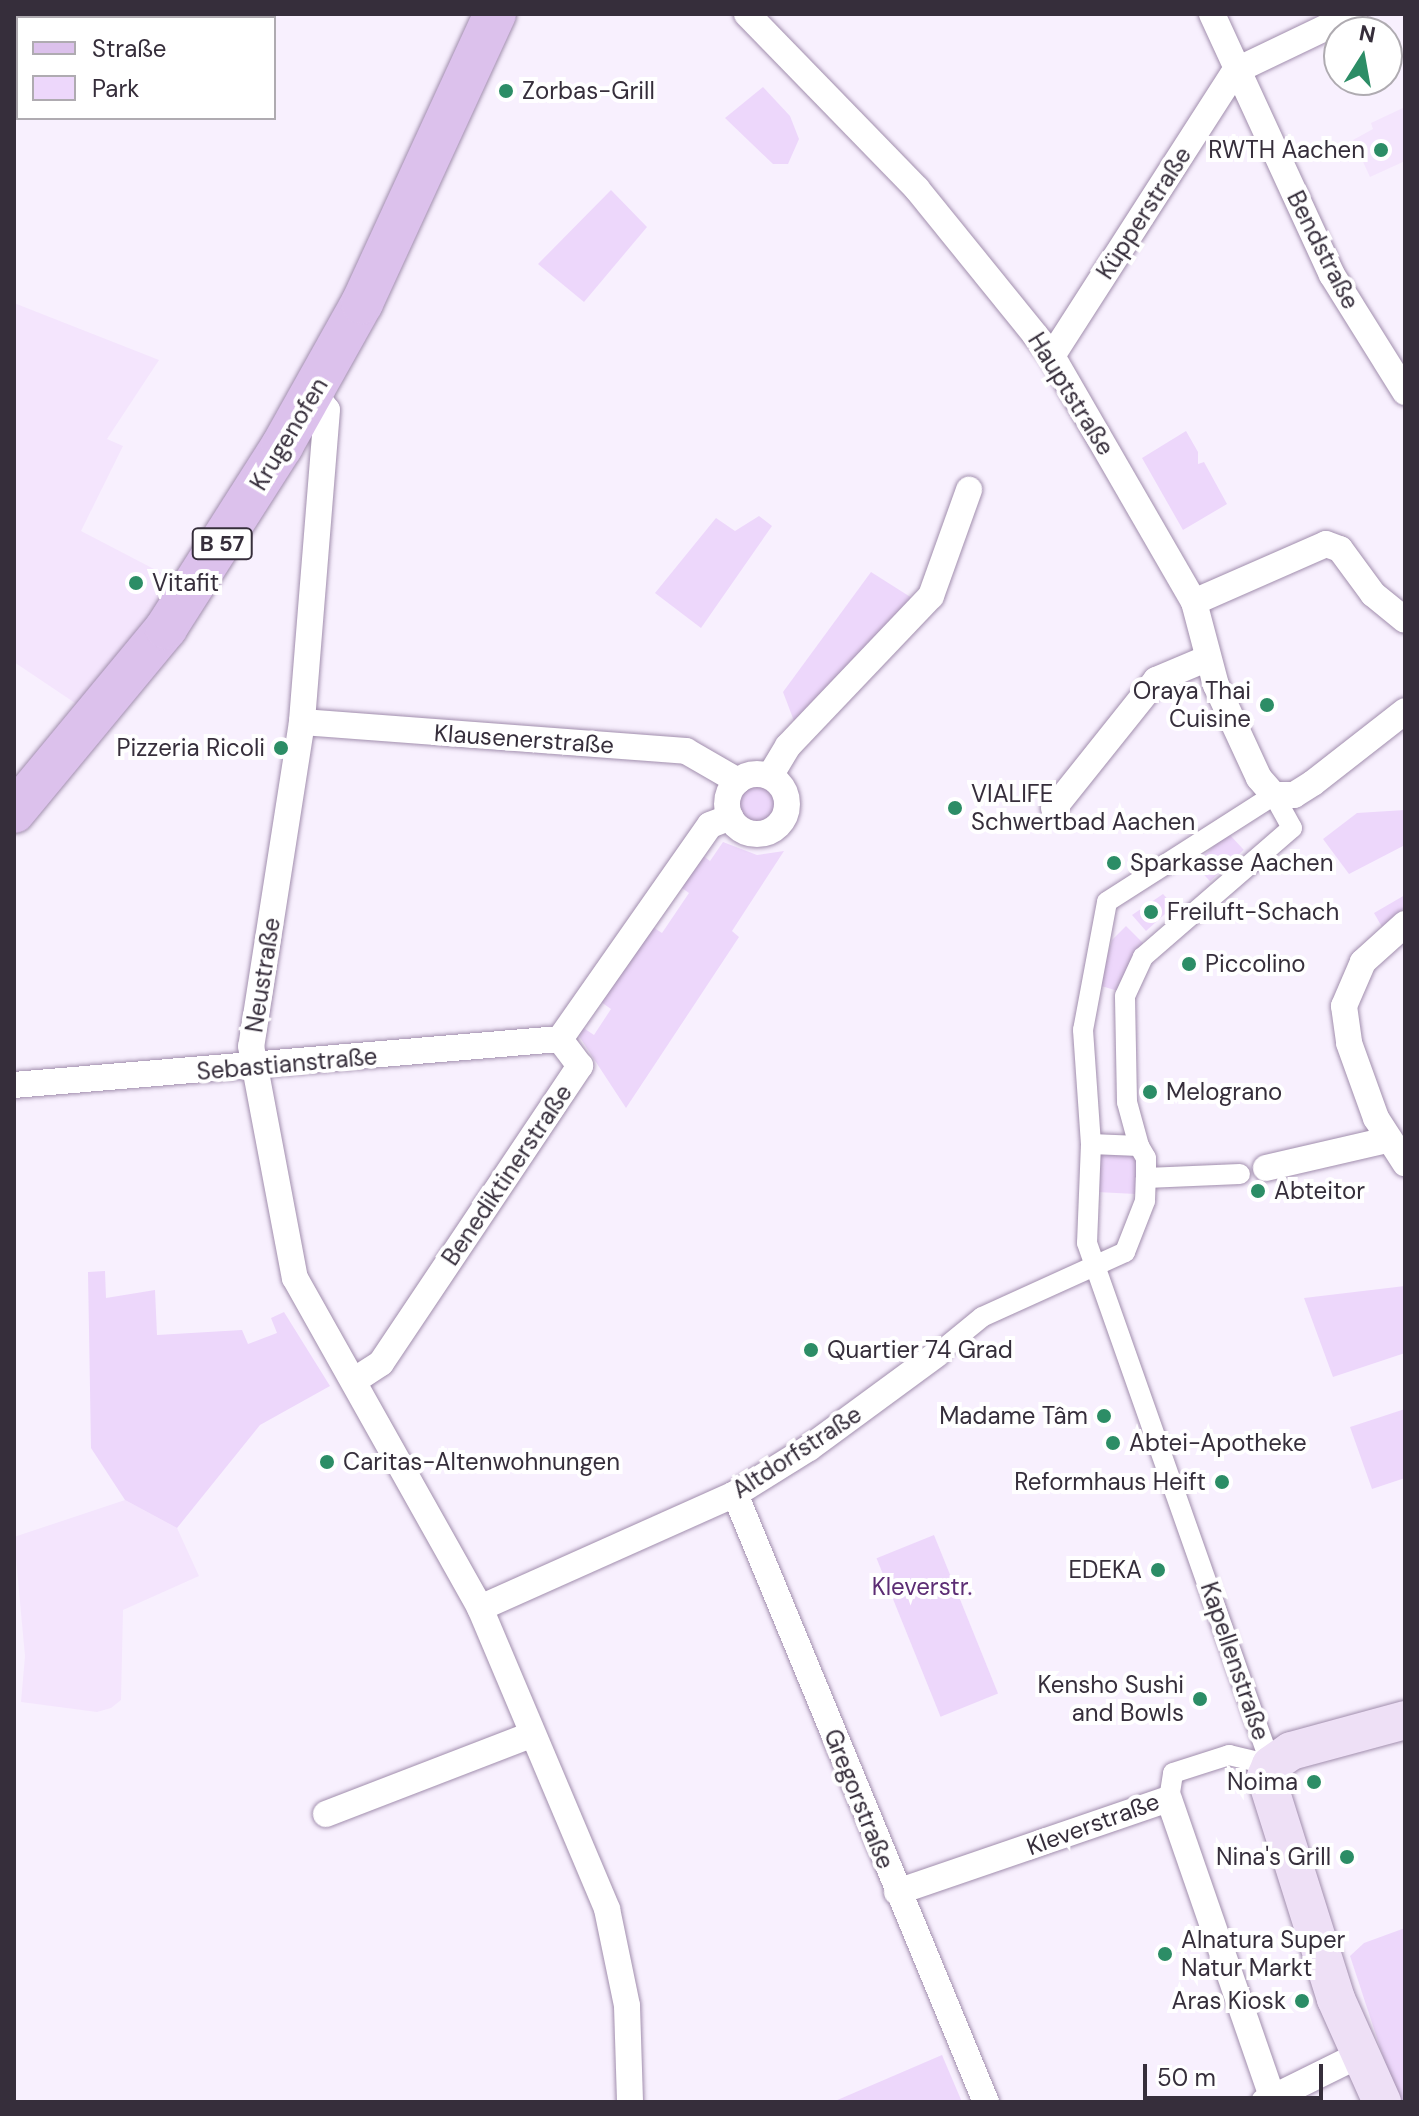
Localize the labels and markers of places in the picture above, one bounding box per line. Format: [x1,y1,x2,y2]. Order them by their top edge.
place label: Zorbas-Grill [522,77,655,105]
marker: Zorbas-Grill [497,82,515,100]
place label: RWTH Aachen [1208,136,1365,164]
marker: RWTH Aachen [1372,141,1390,159]
place label: Vitafit [152,569,219,597]
marker: Vitafit [127,574,145,592]
place label: Oraya Thai Cuisine [1133,677,1251,733]
marker: Oraya Thai Cuisine [1258,696,1276,714]
place label: Pizzeria Ricoli [117,734,265,762]
marker: Pizzeria Ricoli [272,739,290,757]
place label: VIALIFE Schwertbad Aachen [971,780,1195,836]
marker: VIALIFE Schwertbad Aachen [946,799,964,817]
place label: Sparkasse Aachen [1130,849,1333,877]
marker: Sparkasse Aachen [1105,854,1123,872]
place label: Freiluft-Schach [1167,898,1339,926]
marker: Freiluft-Schach [1142,903,1160,921]
place label: Piccolino [1205,950,1305,978]
marker: Piccolino [1180,955,1198,973]
place label: Melograno [1166,1078,1282,1106]
marker: Melograno [1141,1083,1159,1101]
place label: Abteitor [1274,1177,1365,1205]
marker: Abteitor [1249,1182,1267,1200]
place label: Quartier 74 Grad [827,1336,1013,1364]
marker: Quartier 74 Grad [802,1341,820,1359]
place label: Madame Tâm [939,1402,1088,1430]
marker: Madame Tâm [1095,1407,1113,1425]
place label: Abtei-Apotheke [1129,1429,1307,1457]
marker: Abtei-Apotheke [1104,1434,1122,1452]
place label: Caritas-Altenwohnungen [343,1448,620,1476]
marker: Caritas-Altenwohnungen [318,1453,336,1471]
place label: Reformhaus Heift [1014,1468,1206,1496]
marker: Reformhaus Heift [1213,1473,1231,1491]
place label: EDEKA [1068,1556,1142,1584]
marker: EDEKA [1149,1561,1167,1579]
place label: Kensho Sushi and Bowls [1038,1671,1184,1727]
marker: Kensho Sushi and Bowls [1191,1690,1209,1708]
place label: Noima [1227,1768,1298,1796]
marker: Noima [1305,1773,1323,1791]
place label: Nina's Grill [1216,1843,1331,1871]
marker: Nina's Grill [1338,1848,1356,1866]
place label: Alnatura Super Natur Markt [1181,1926,1345,1982]
marker: Alnatura Super Natur Markt [1156,1945,1174,1963]
place label: Aras Kiosk [1172,1987,1286,2015]
marker: Aras Kiosk [1293,1992,1311,2010]

